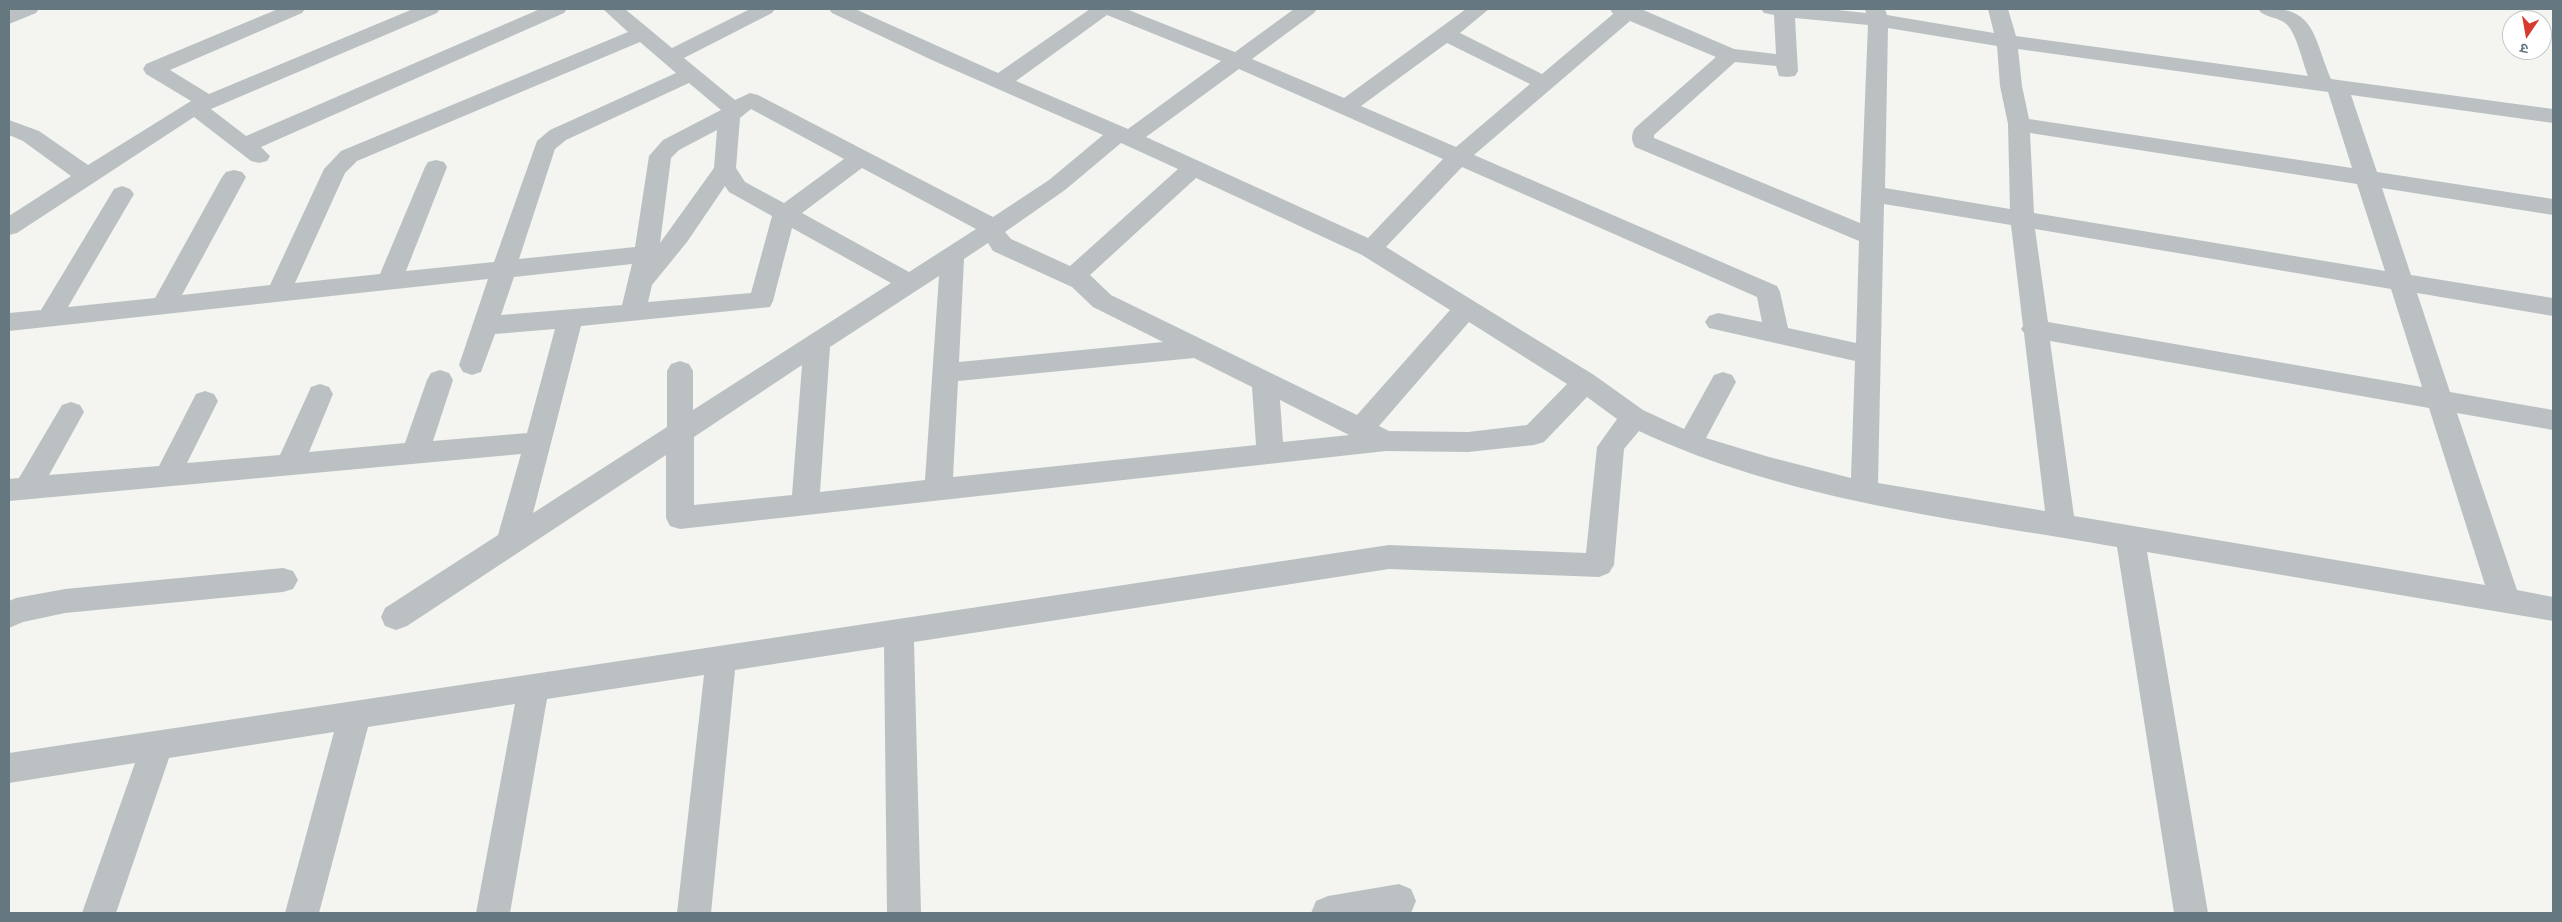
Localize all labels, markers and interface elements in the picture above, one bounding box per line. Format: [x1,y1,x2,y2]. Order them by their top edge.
north arrow [2502,10,2552,60]
text: उ [2518,39,2530,59]

